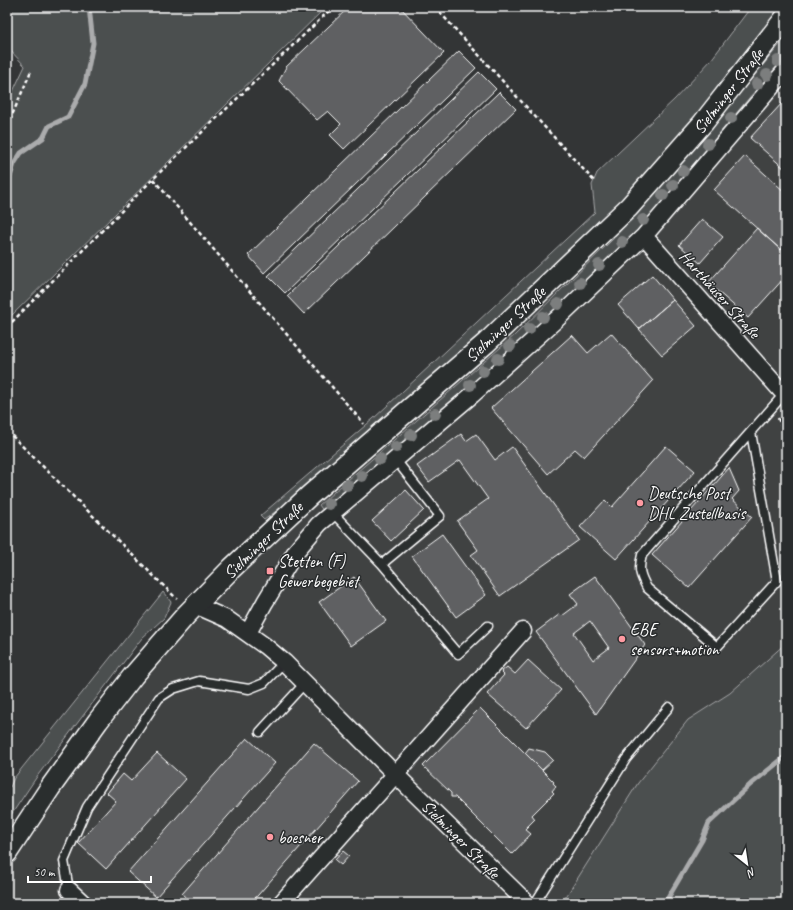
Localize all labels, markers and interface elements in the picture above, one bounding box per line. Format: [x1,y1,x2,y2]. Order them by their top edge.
street label: Sielminger Straße [689,43,769,138]
street label: Harthäuser Straße [675,246,766,344]
street label: Sielminger Straße [461,281,551,367]
place label: Deutsche Post DHL Zustellbasis [648,483,747,524]
street label: Sielminger Straße [219,496,309,583]
marker: Deutsche Post DHL Zustellbasis [635,498,645,508]
place label: Stetten (F) Gewerbegebiet [278,551,361,592]
marker: Stetten (F) Gewerbegebiet [265,566,275,576]
place label: EBE sensors+motion [630,619,720,660]
marker: EBE sensors+motion [617,634,627,644]
street label: Sielminger Straße [417,796,505,884]
place label: boesner [278,827,324,848]
marker: boesner [265,832,275,842]
north arrow [727,844,767,884]
scale bar [28,858,151,884]
text: 50 m [34,864,56,880]
text: N [744,865,758,882]

